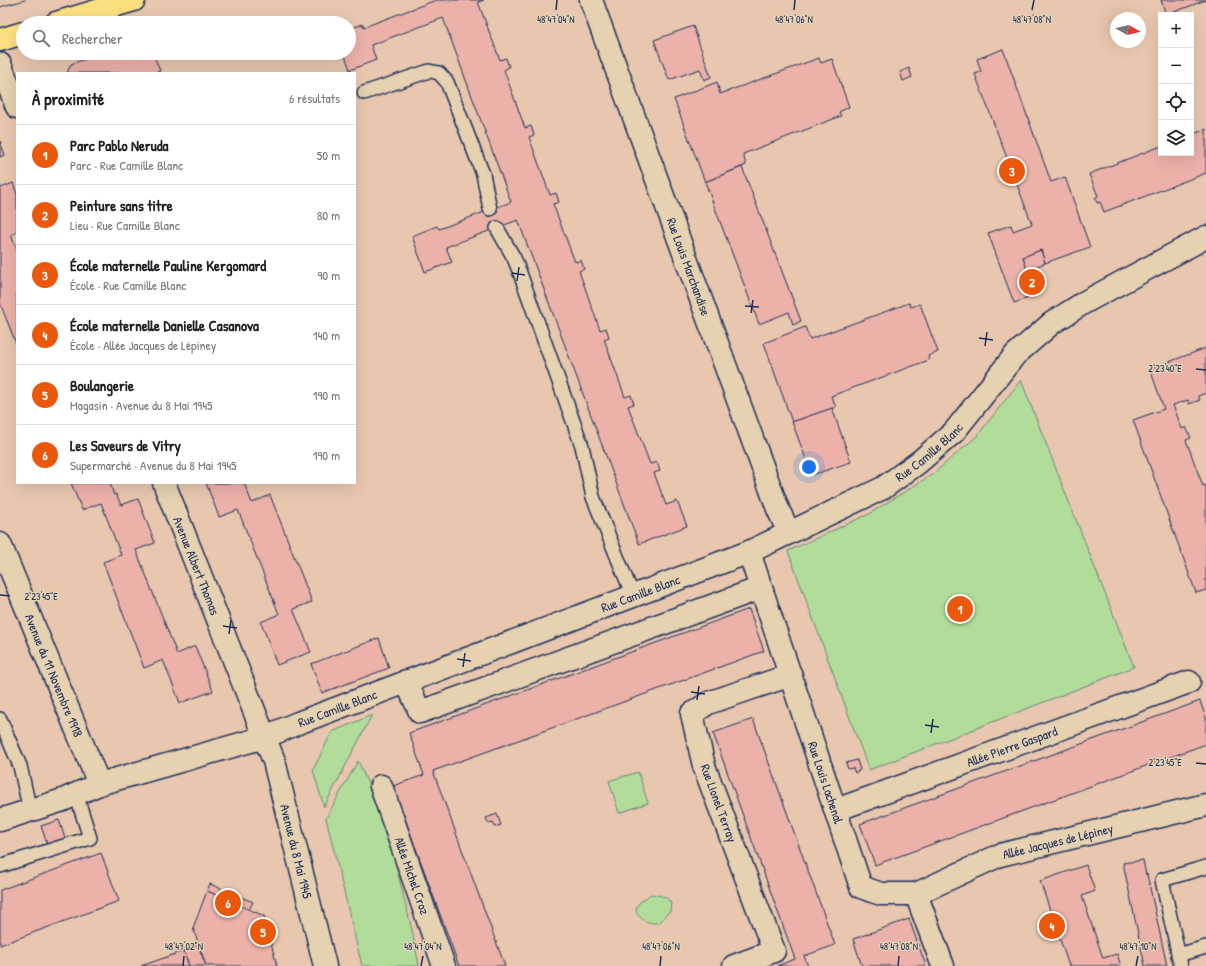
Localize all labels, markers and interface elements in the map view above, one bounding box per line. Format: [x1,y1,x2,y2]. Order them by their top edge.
north arrow [1110,12,1146,48]
map controls [1158,12,1194,156]
button: + [1158,12,1194,48]
text: 48°47'04"N [537,13,575,26]
text: 48°47'06"N [775,13,813,26]
text: 48°47'08"N [1013,13,1051,26]
search box [16,16,356,60]
icon: search [30,27,52,49]
text: Rechercher [62,28,123,49]
button: − [1158,48,1194,84]
button: locate [1158,84,1194,120]
text: À proximité [32,87,104,110]
text: 6 résultats [289,89,340,107]
button: layers [1158,120,1194,156]
text: Parc Pablo Neruda [70,135,168,156]
text: 1 [43,146,47,164]
text: 50 m [317,146,340,164]
text: Parc · Rue Camille Blanc [70,156,183,174]
pin: 3 [999,156,1025,186]
text: Peinture sans titre [70,195,173,216]
text: 2 [42,206,48,224]
text: 80 m [317,206,340,224]
street label: Rue Louis Marchandise [663,215,715,318]
text: Lieu · Rue Camille Blanc [70,216,180,234]
text: École maternelle Pauline Kergomard [70,255,266,276]
text: 3 [42,266,48,284]
text: 90 m [318,266,340,284]
pin: 2 [1019,267,1045,297]
text: École · Rue Camille Blanc [70,276,186,294]
text: École maternelle Danielle Casanova [70,315,259,336]
text: 4 [43,326,47,344]
text: 140 m [313,326,340,344]
text: École · Allée Jacques de Lépiney [70,336,216,354]
text: 2°23'40"E [1148,362,1182,375]
text: Boulangerie [70,375,134,396]
text: 5 [42,386,48,404]
text: 190 m [313,386,340,404]
text: Magasin · Avenue du 8 Mai 1945 [70,396,213,414]
street label: Rue Camille Blanc [891,419,967,486]
text: Les Saveurs de Vitry [70,435,181,456]
text: 6 [42,446,48,464]
text: 190 m [313,446,340,464]
text: Supermarché · Avenue du 8 Mai 1945 [70,456,237,474]
your location [799,457,819,477]
street label: Avenue Albert Thomas [169,514,224,618]
street label: Rue Camille Blanc [598,570,682,616]
text: 2°23'45"E [24,590,58,603]
pin: 1 [947,594,973,624]
street label: Avenue du 11 Novembre 1918 [21,611,88,740]
street label: Rue Camille Blanc [295,685,379,731]
street label: Allée Pierre Gaspard [964,722,1060,771]
street label: Rue Louis Lachenal [804,739,848,826]
text: 2°23'45"E [1148,756,1182,769]
street label: Rue Lionel Terray [697,762,742,845]
street label: Avenue du 8 Mai 1945 [276,802,317,901]
street label: Allée Jacques de Lépiney [1001,819,1115,863]
street label: Allée Michel Croz [390,834,434,917]
pin: 6 [215,888,241,918]
pin: 4 [1039,911,1065,941]
pin: 5 [250,917,276,947]
text: 48°47'02"N [165,940,203,953]
text: 48°47'04"N [404,940,442,953]
text: 48°47'06"N [642,940,680,953]
text: 48°47'08"N [880,940,918,953]
text: 48°47'10"N [1119,940,1157,953]

